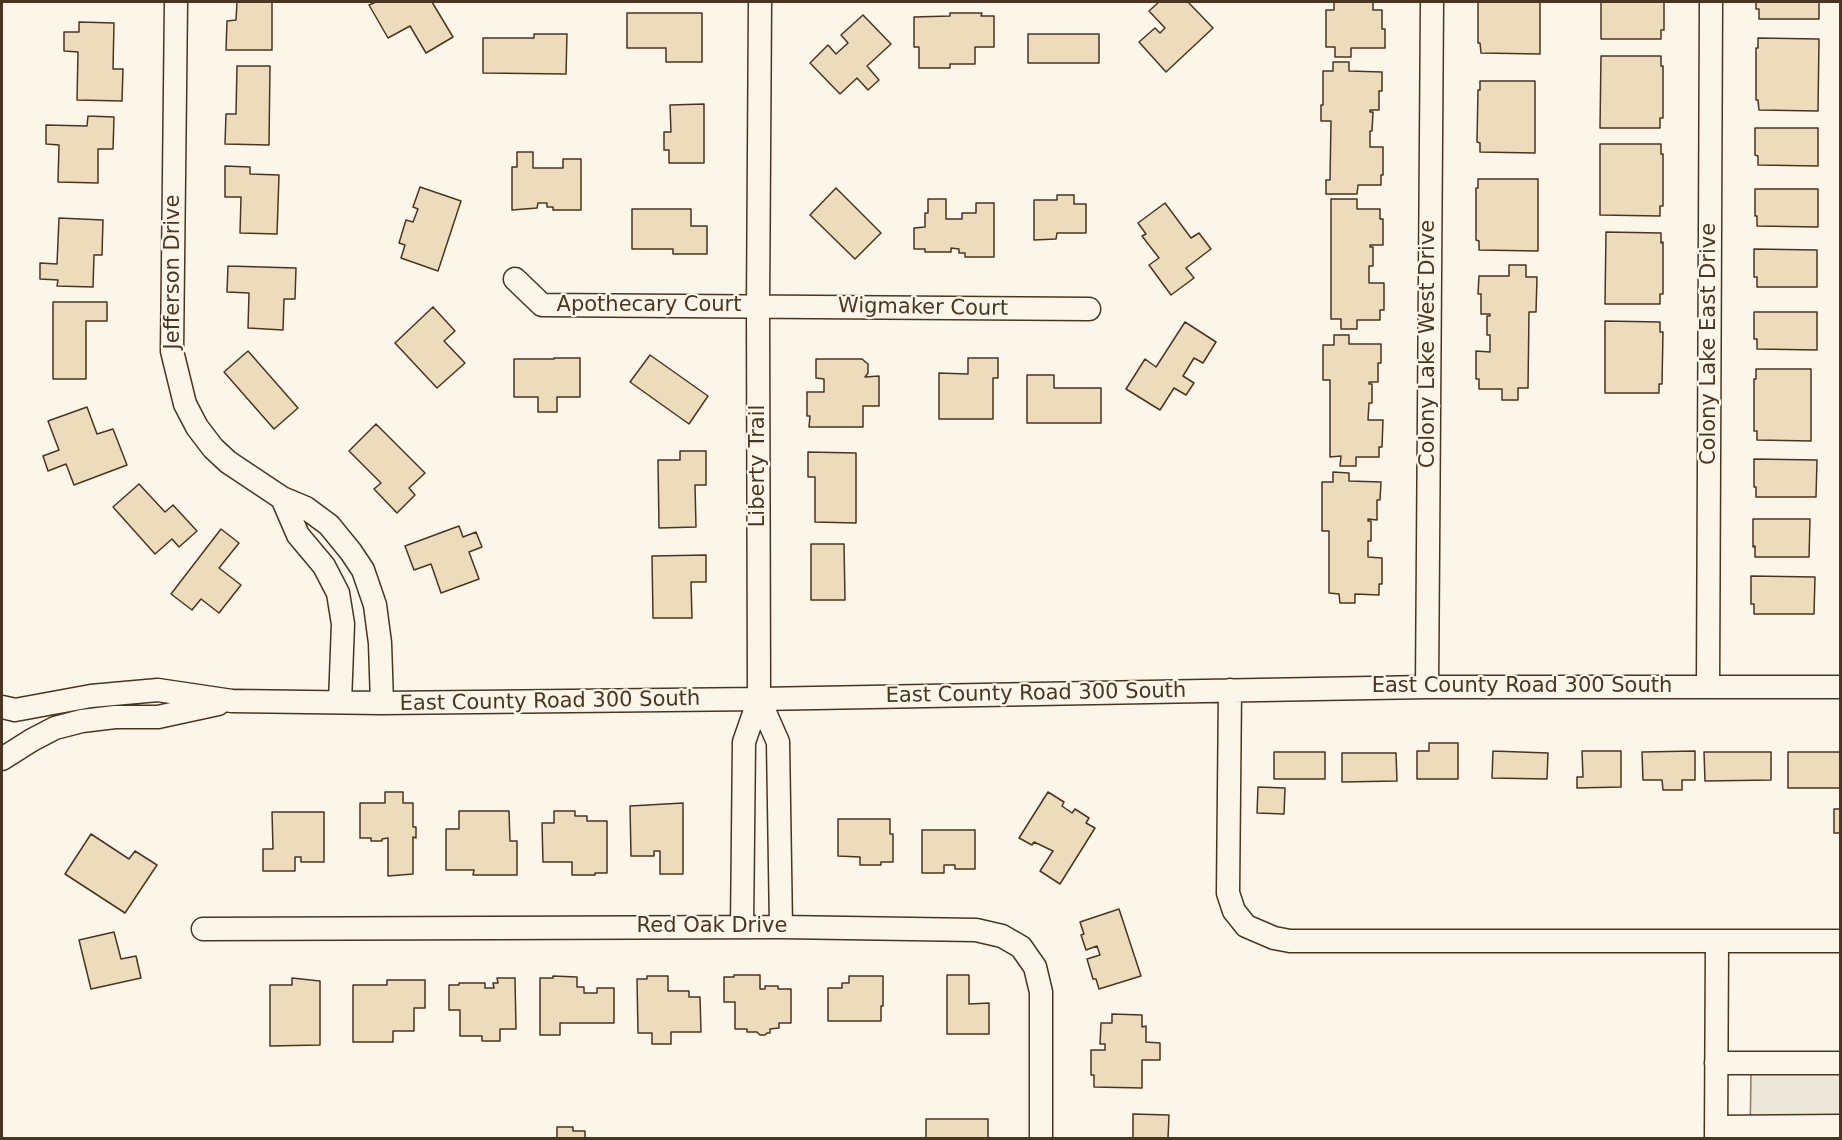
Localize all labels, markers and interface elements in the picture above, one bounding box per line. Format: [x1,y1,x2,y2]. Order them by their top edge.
street label: Jefferson Drive [161,195,187,349]
street label: Colony Lake West Drive [1416,220,1442,468]
street label: Colony Lake East Drive [1697,223,1723,465]
street label: Apothecary Court [557,293,741,319]
street label: Wigmaker Court [838,294,1008,322]
street label: Liberty Trail [746,405,772,527]
street label: East County Road 300 South [1372,674,1672,700]
street label: East County Road 300 South [885,679,1187,709]
street label: East County Road 300 South [399,687,701,717]
street label: Red Oak Drive [637,914,787,940]

